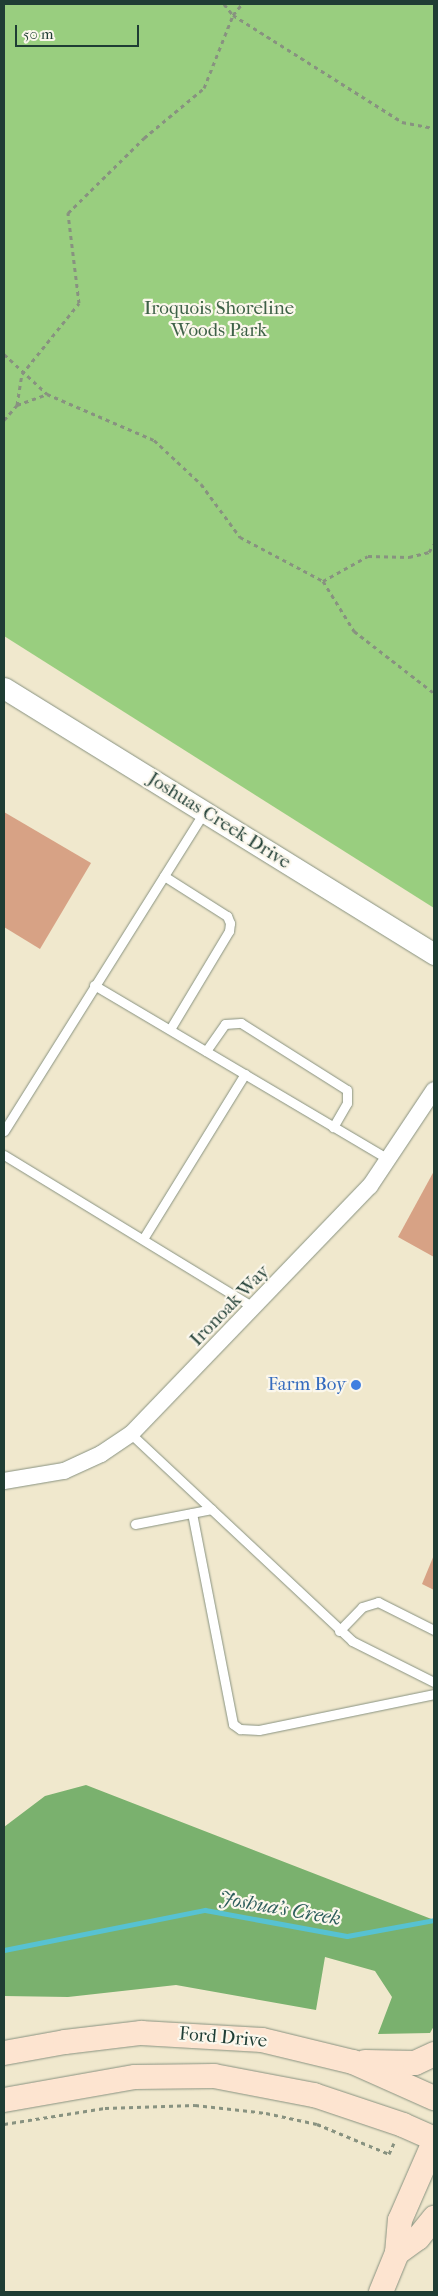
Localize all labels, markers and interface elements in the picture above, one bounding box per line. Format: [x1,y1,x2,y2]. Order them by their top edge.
scale bar [18,15,141,47]
text: 50 m [23,25,53,43]
park label: Iroquois Shoreline Woods Park [144,298,294,342]
street label: Joshuas Creek Drive [143,768,295,874]
street label: Ironoak Way [186,1261,274,1351]
place label: Farm Boy [268,1374,346,1396]
marker: Farm Boy [350,1379,362,1391]
water label: Joshua's Creek [217,1885,343,1931]
street label: Ford Drive [178,2023,268,2053]

